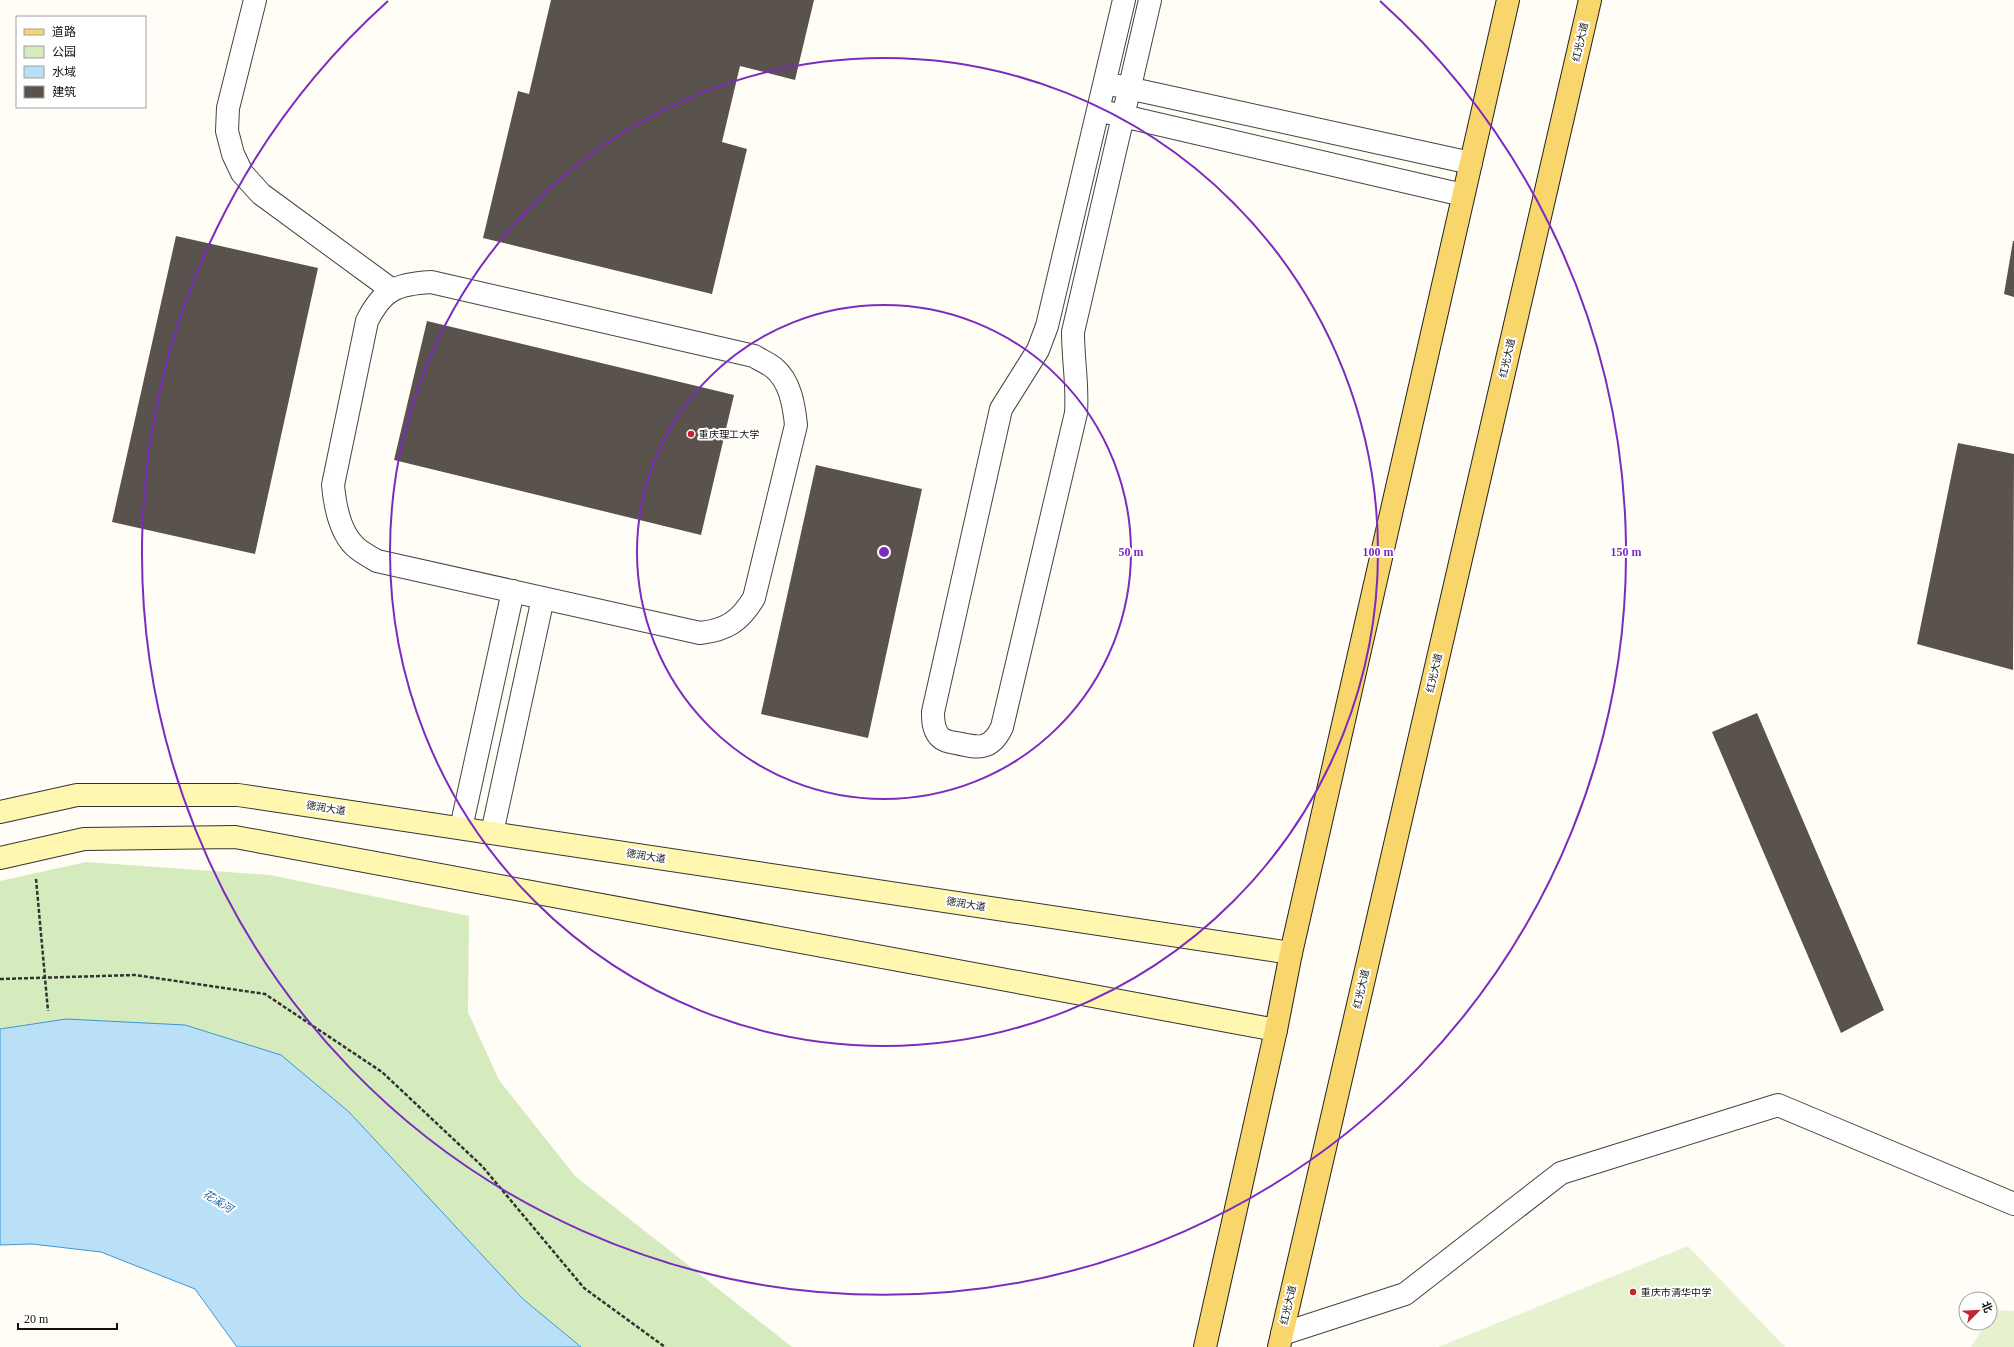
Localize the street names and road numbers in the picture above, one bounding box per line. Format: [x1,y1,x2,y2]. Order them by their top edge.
street label: 红光大道 [1570,21,1590,63]
street label: 红光大道 [1497,337,1517,379]
street label: 红光大道 [1424,652,1444,694]
street label: 德润大道 [305,799,347,817]
street label: 德润大道 [625,847,667,865]
street label: 德润大道 [945,895,987,913]
street label: 红光大道 [1351,968,1371,1010]
street label: 红光大道 [1278,1284,1298,1326]

